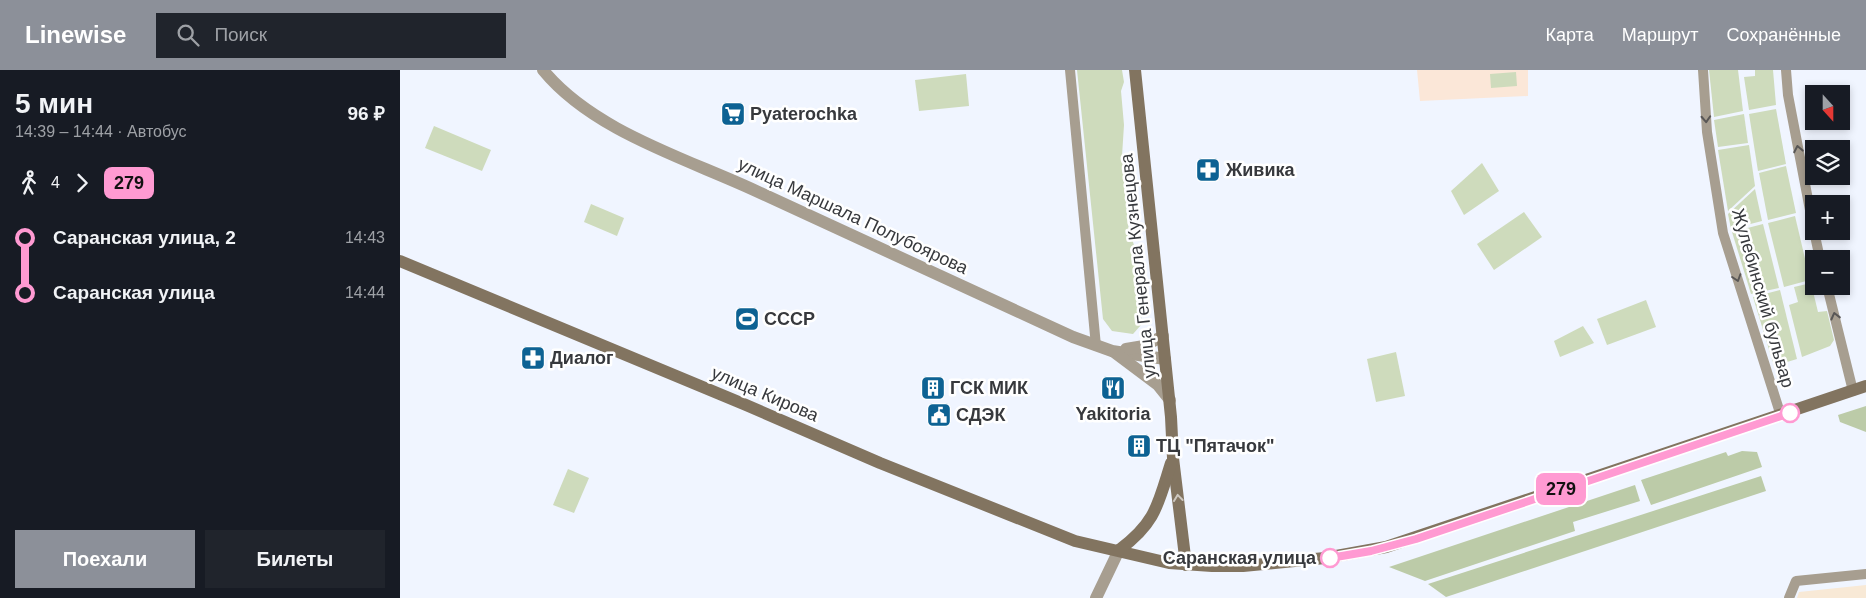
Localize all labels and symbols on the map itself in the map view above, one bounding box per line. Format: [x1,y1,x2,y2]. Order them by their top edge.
north arrow [1805,85,1850,130]
supermarket icon: Pyaterochka [720,101,746,127]
place label: Pyaterochka [750,104,858,124]
one-way arrow [1700,115,1711,123]
one-way arrow [1794,144,1804,153]
street label: улица Генерала Кузнецова [1116,152,1160,379]
street label: улица Маршала Полубоярова [735,154,972,279]
pharmacy icon: Живика [1195,157,1221,183]
place label: Живика [1225,160,1295,180]
street label: Жулебинский бульвар [1728,206,1798,390]
one-way arrow [1731,273,1741,281]
sports icon: СССР [734,306,760,332]
place label: СССР [764,309,815,329]
one-way arrow [1830,312,1841,321]
pharmacy icon: Диалог [520,345,546,371]
place label: Диалог [550,348,614,368]
street label: улица Кирова [708,362,822,426]
building icon: ГСК МИК [920,375,946,401]
restaurant icon: Yakitoria [1100,375,1126,401]
place label: ГСК МИК [950,378,1029,398]
public building icon: СДЭК [926,402,952,428]
unlabelled marker [1780,403,1800,423]
place label: Yakitoria [1075,404,1152,424]
place label: СДЭК [956,405,1006,425]
building icon: ТЦ "Пятачок" [1126,433,1152,459]
place label: ТЦ "Пятачок" [1156,436,1275,456]
line badge: 279 [1532,473,1590,505]
one-way arrow [1174,494,1184,503]
place label: Саранская улица [1163,548,1317,568]
marker: Саранская улица [1320,548,1340,568]

